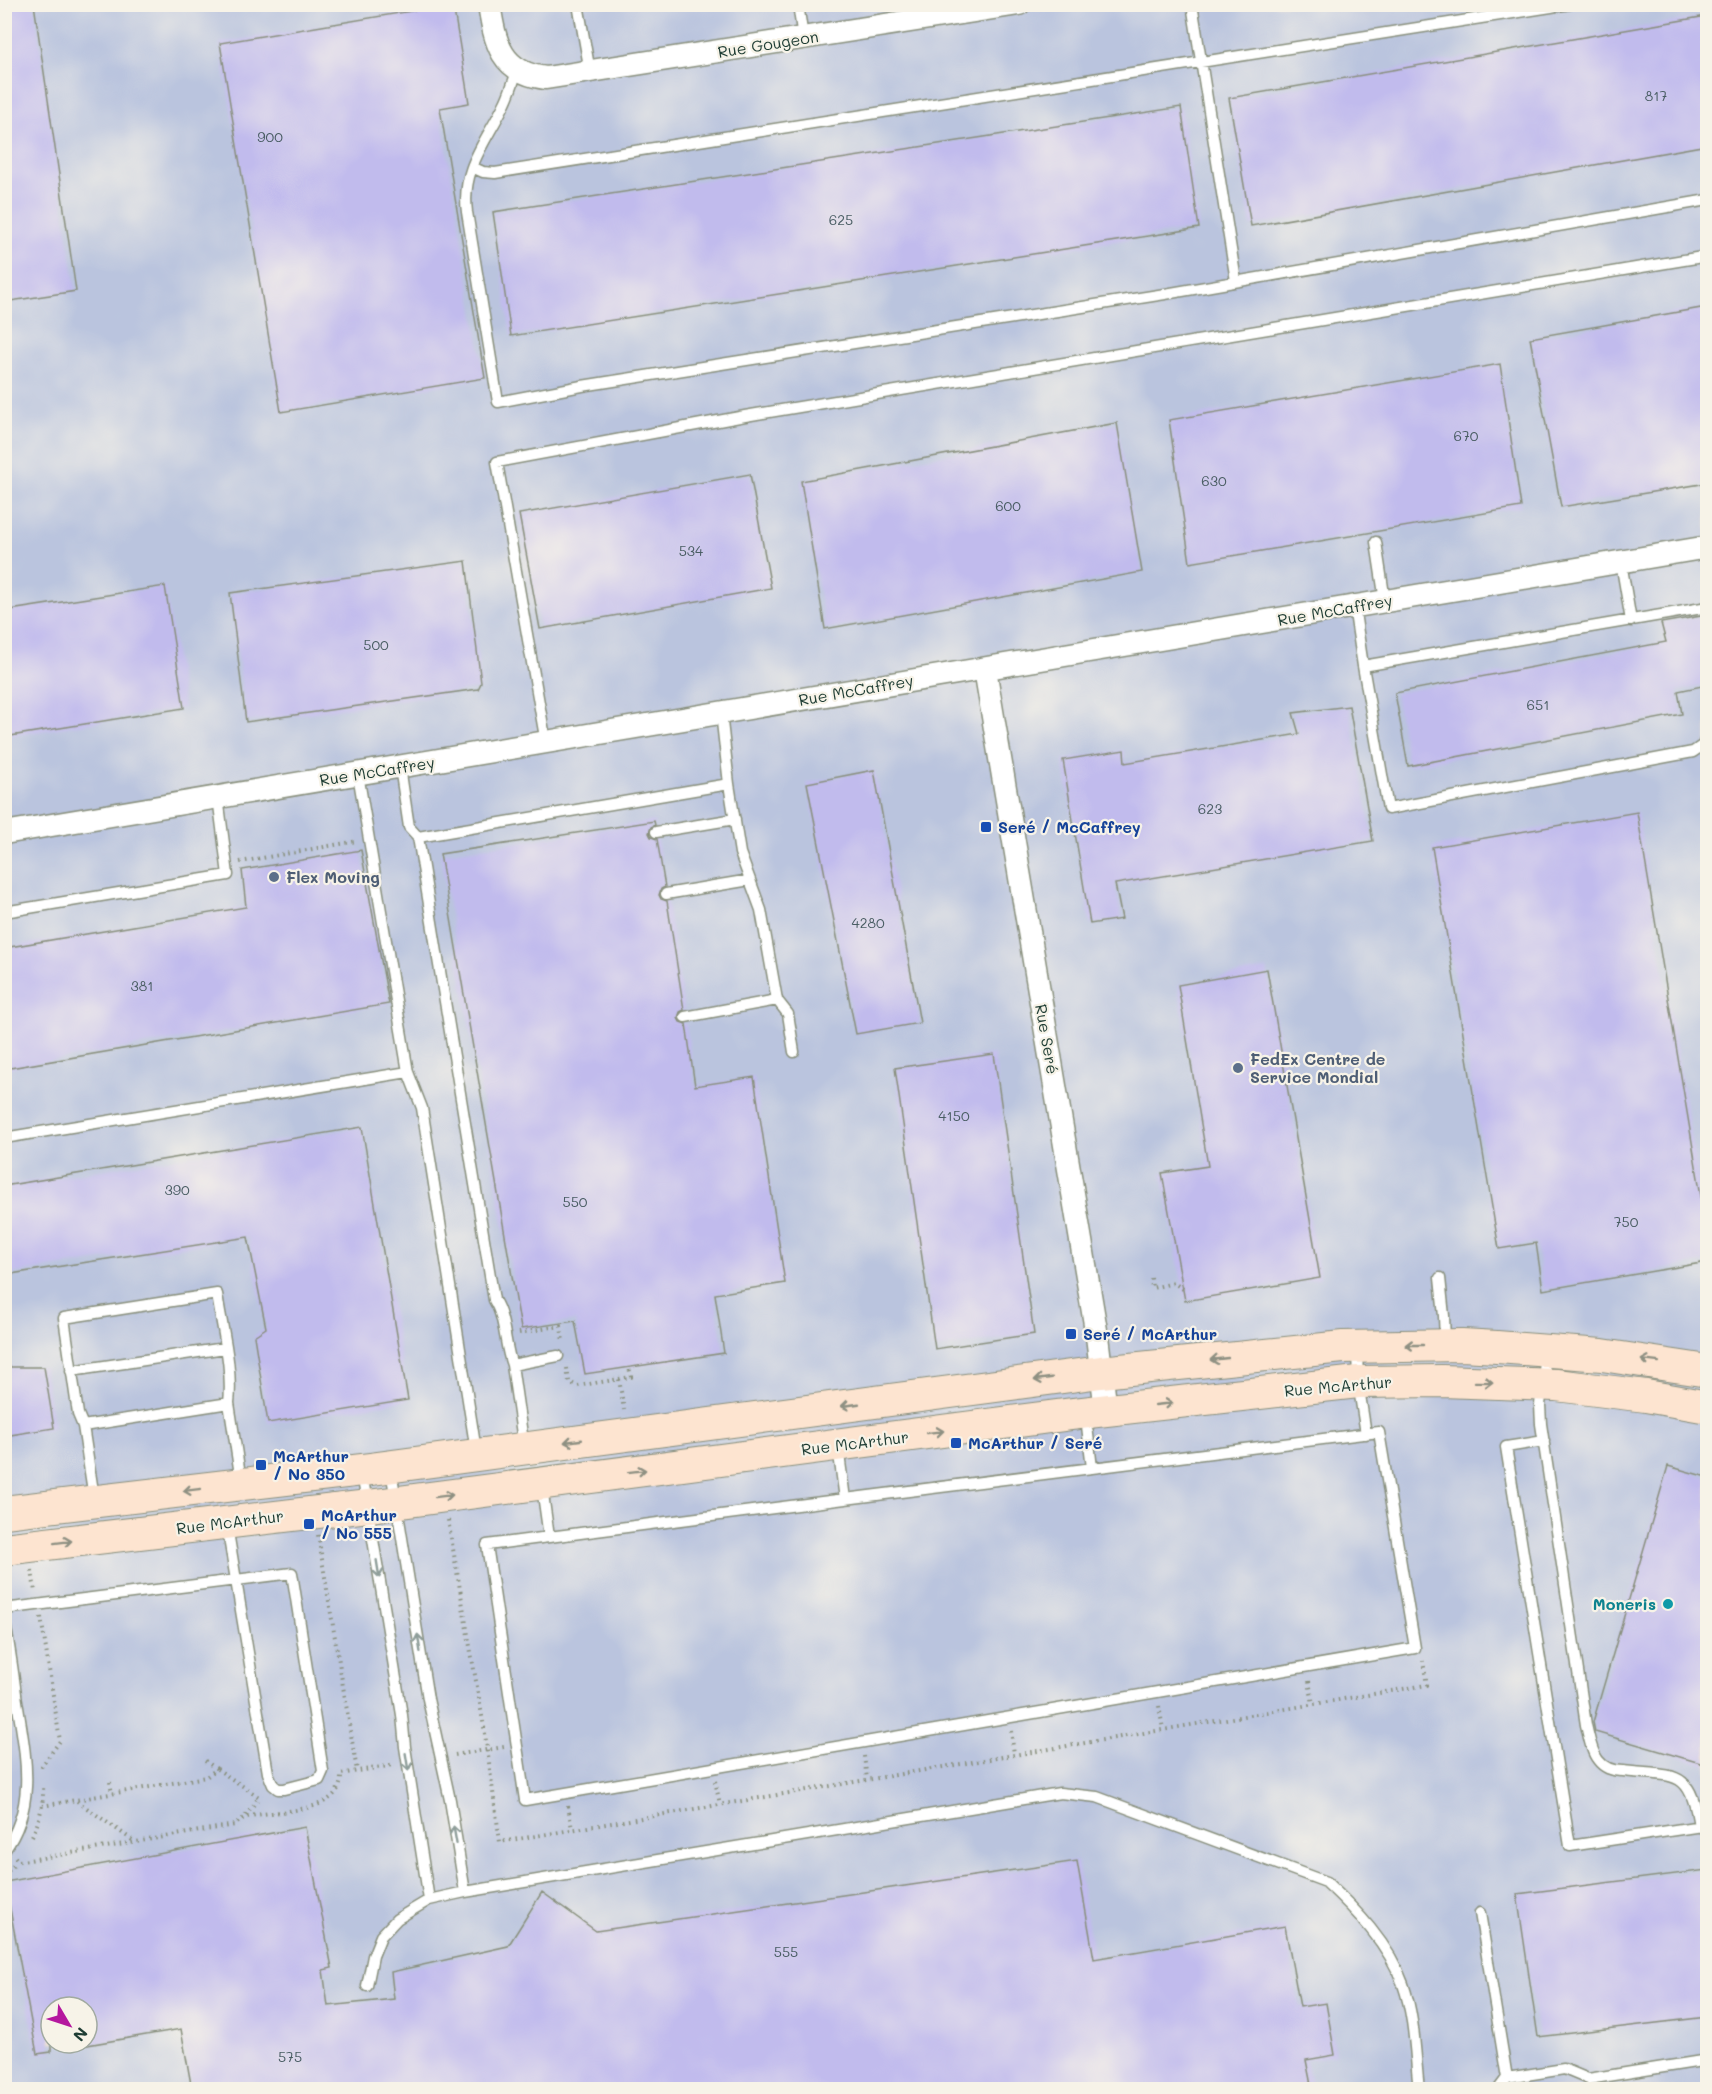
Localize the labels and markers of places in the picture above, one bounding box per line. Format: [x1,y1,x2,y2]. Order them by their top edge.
place label: Seré / McCaffrey [998,816,1141,837]
marker: Seré / McCaffrey [979,820,993,834]
place label: Flex Moving [286,866,380,887]
marker: Flex Moving [267,870,281,884]
place label: FedEx Centre de Service Mondial [1250,1048,1385,1087]
marker: FedEx Centre de Service Mondial [1231,1061,1245,1075]
place label: Seré / McArthur [1083,1323,1217,1344]
marker: Seré / McArthur [1064,1327,1078,1341]
place label: McArthur / Seré [968,1432,1102,1453]
marker: McArthur / Seré [949,1436,963,1450]
place label: McArthur / No 350 [273,1445,349,1484]
marker: McArthur / No 350 [254,1458,268,1472]
place label: McArthur / No 555 [321,1504,397,1543]
marker: McArthur / No 555 [302,1517,316,1531]
place label: Moneris [1593,1593,1656,1614]
marker: Moneris [1661,1597,1675,1611]

